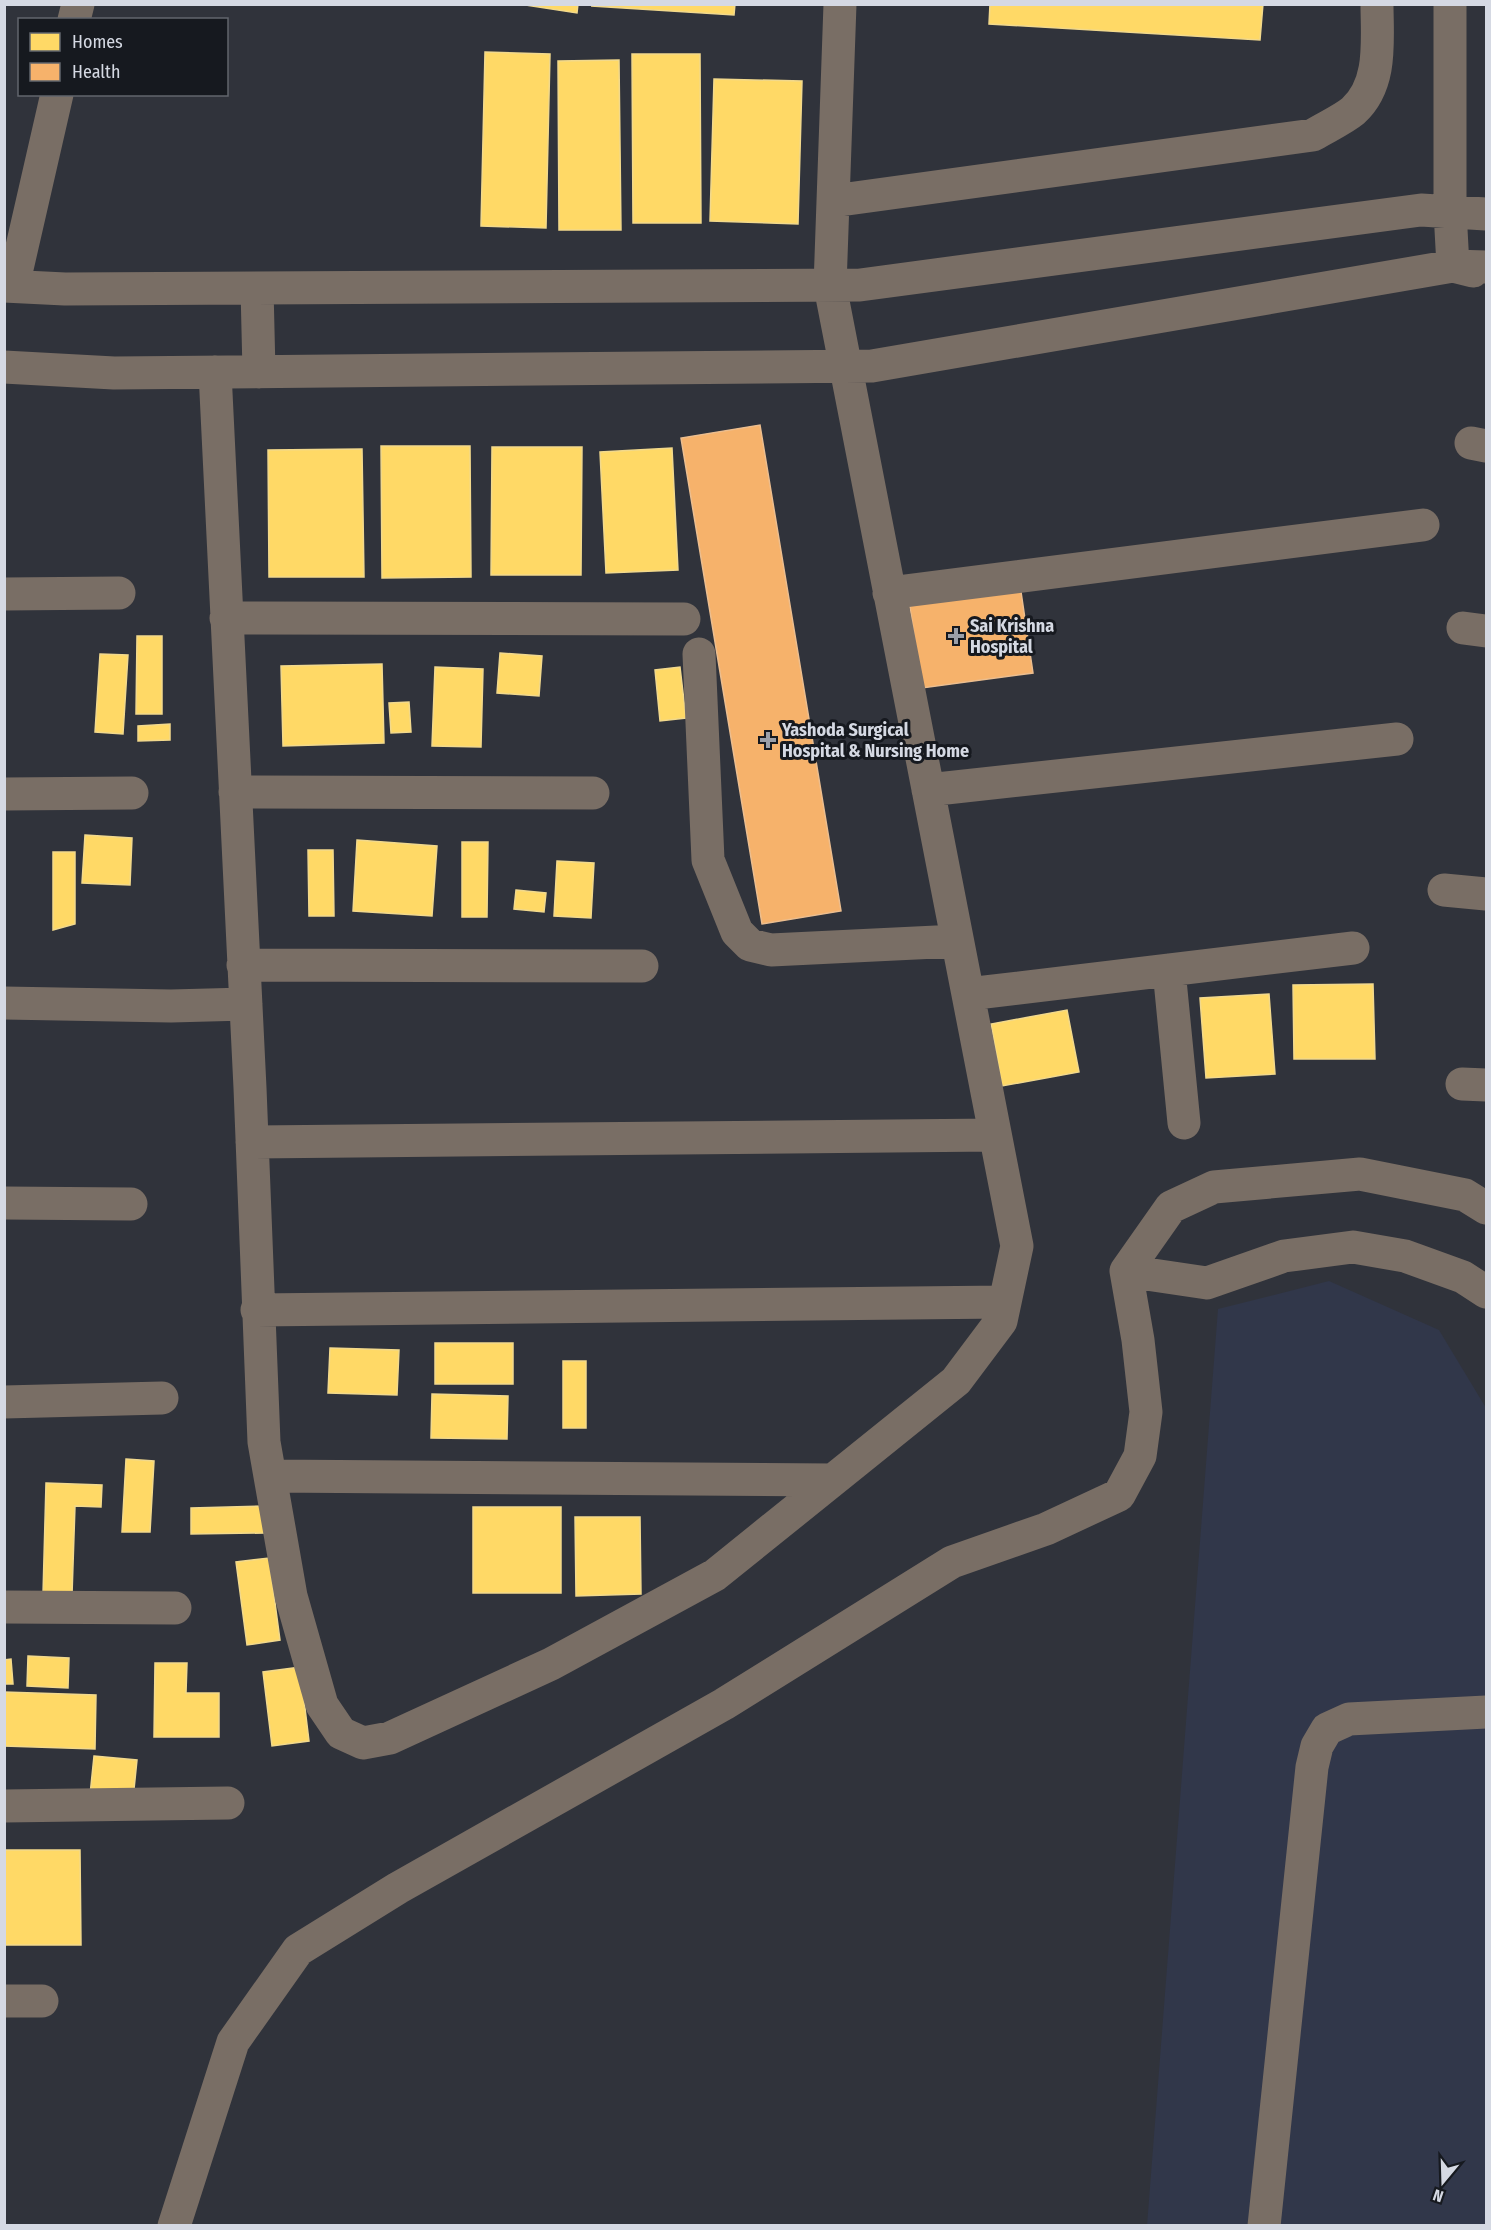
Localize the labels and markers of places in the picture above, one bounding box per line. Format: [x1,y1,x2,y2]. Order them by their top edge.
place label: Sai Krishna Hospital [970,615,1054,658]
marker: Sai Krishna Hospital [947,627,965,645]
place label: Yashoda Surgical Hospital & Nursing Home [781,719,969,762]
marker: Yashoda Surgical Hospital & Nursing Home [759,731,777,749]

